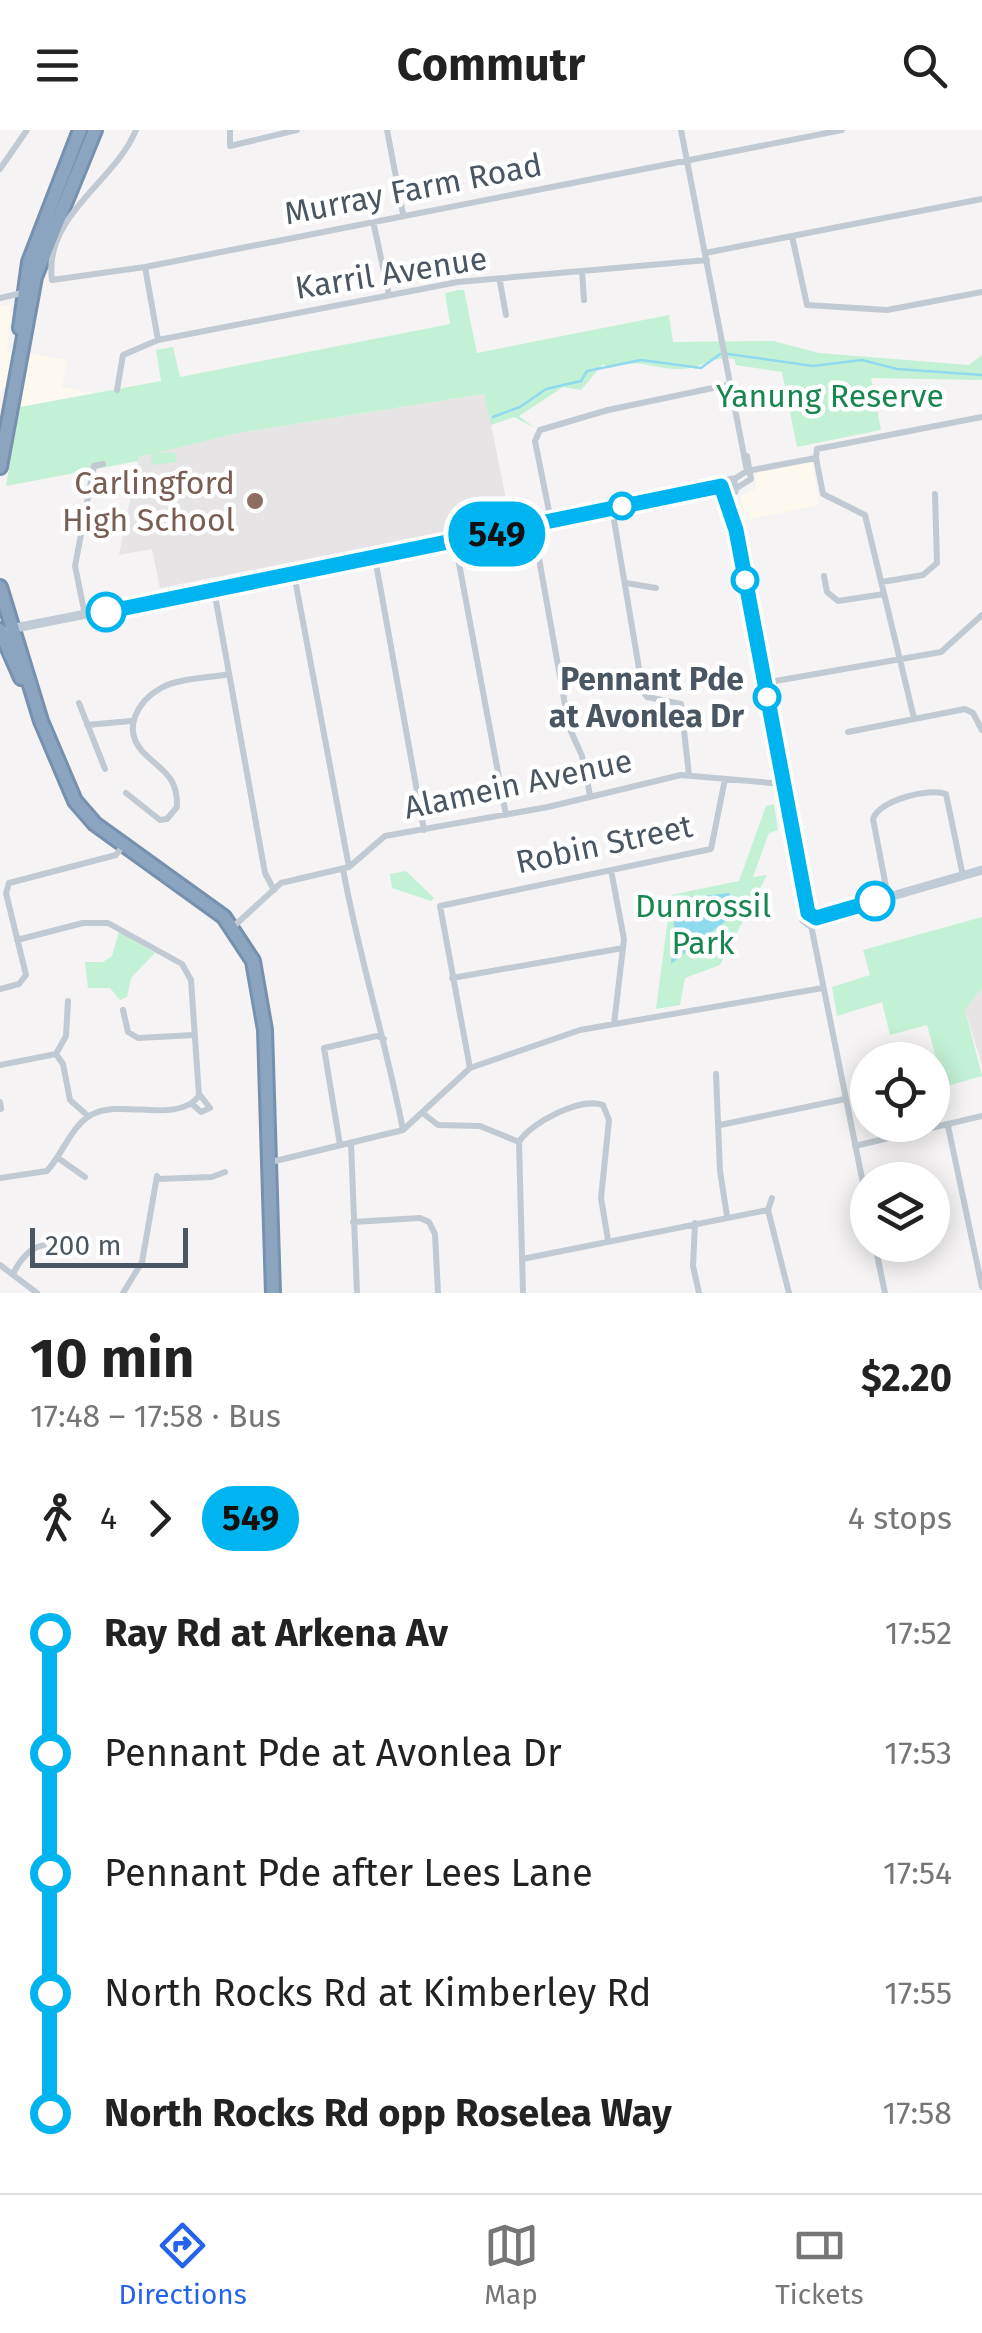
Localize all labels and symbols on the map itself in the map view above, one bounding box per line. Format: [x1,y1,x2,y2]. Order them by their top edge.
street label: Murray Farm Road [281,145,545,233]
street label: Karril Avenue [292,239,490,307]
park label: Yanung Reserve [716,377,944,415]
place label: Carlingford High School [62,464,235,539]
marker: Carlingford High School [244,490,266,512]
unlabelled marker [609,493,635,519]
line badge: 549 [440,502,554,566]
unlabelled marker [732,567,758,593]
unlabelled marker [87,593,125,631]
place label: Pennant Pde at Avonlea Dr [549,660,744,735]
marker: Pennant Pde at Avonlea Dr [754,684,780,710]
street label: Alamein Avenue [400,741,636,827]
street label: Robin Street [512,807,696,881]
unlabelled marker [856,882,894,920]
park label: Dunrossil Park [635,887,771,962]
scale bar [30,1223,188,1268]

